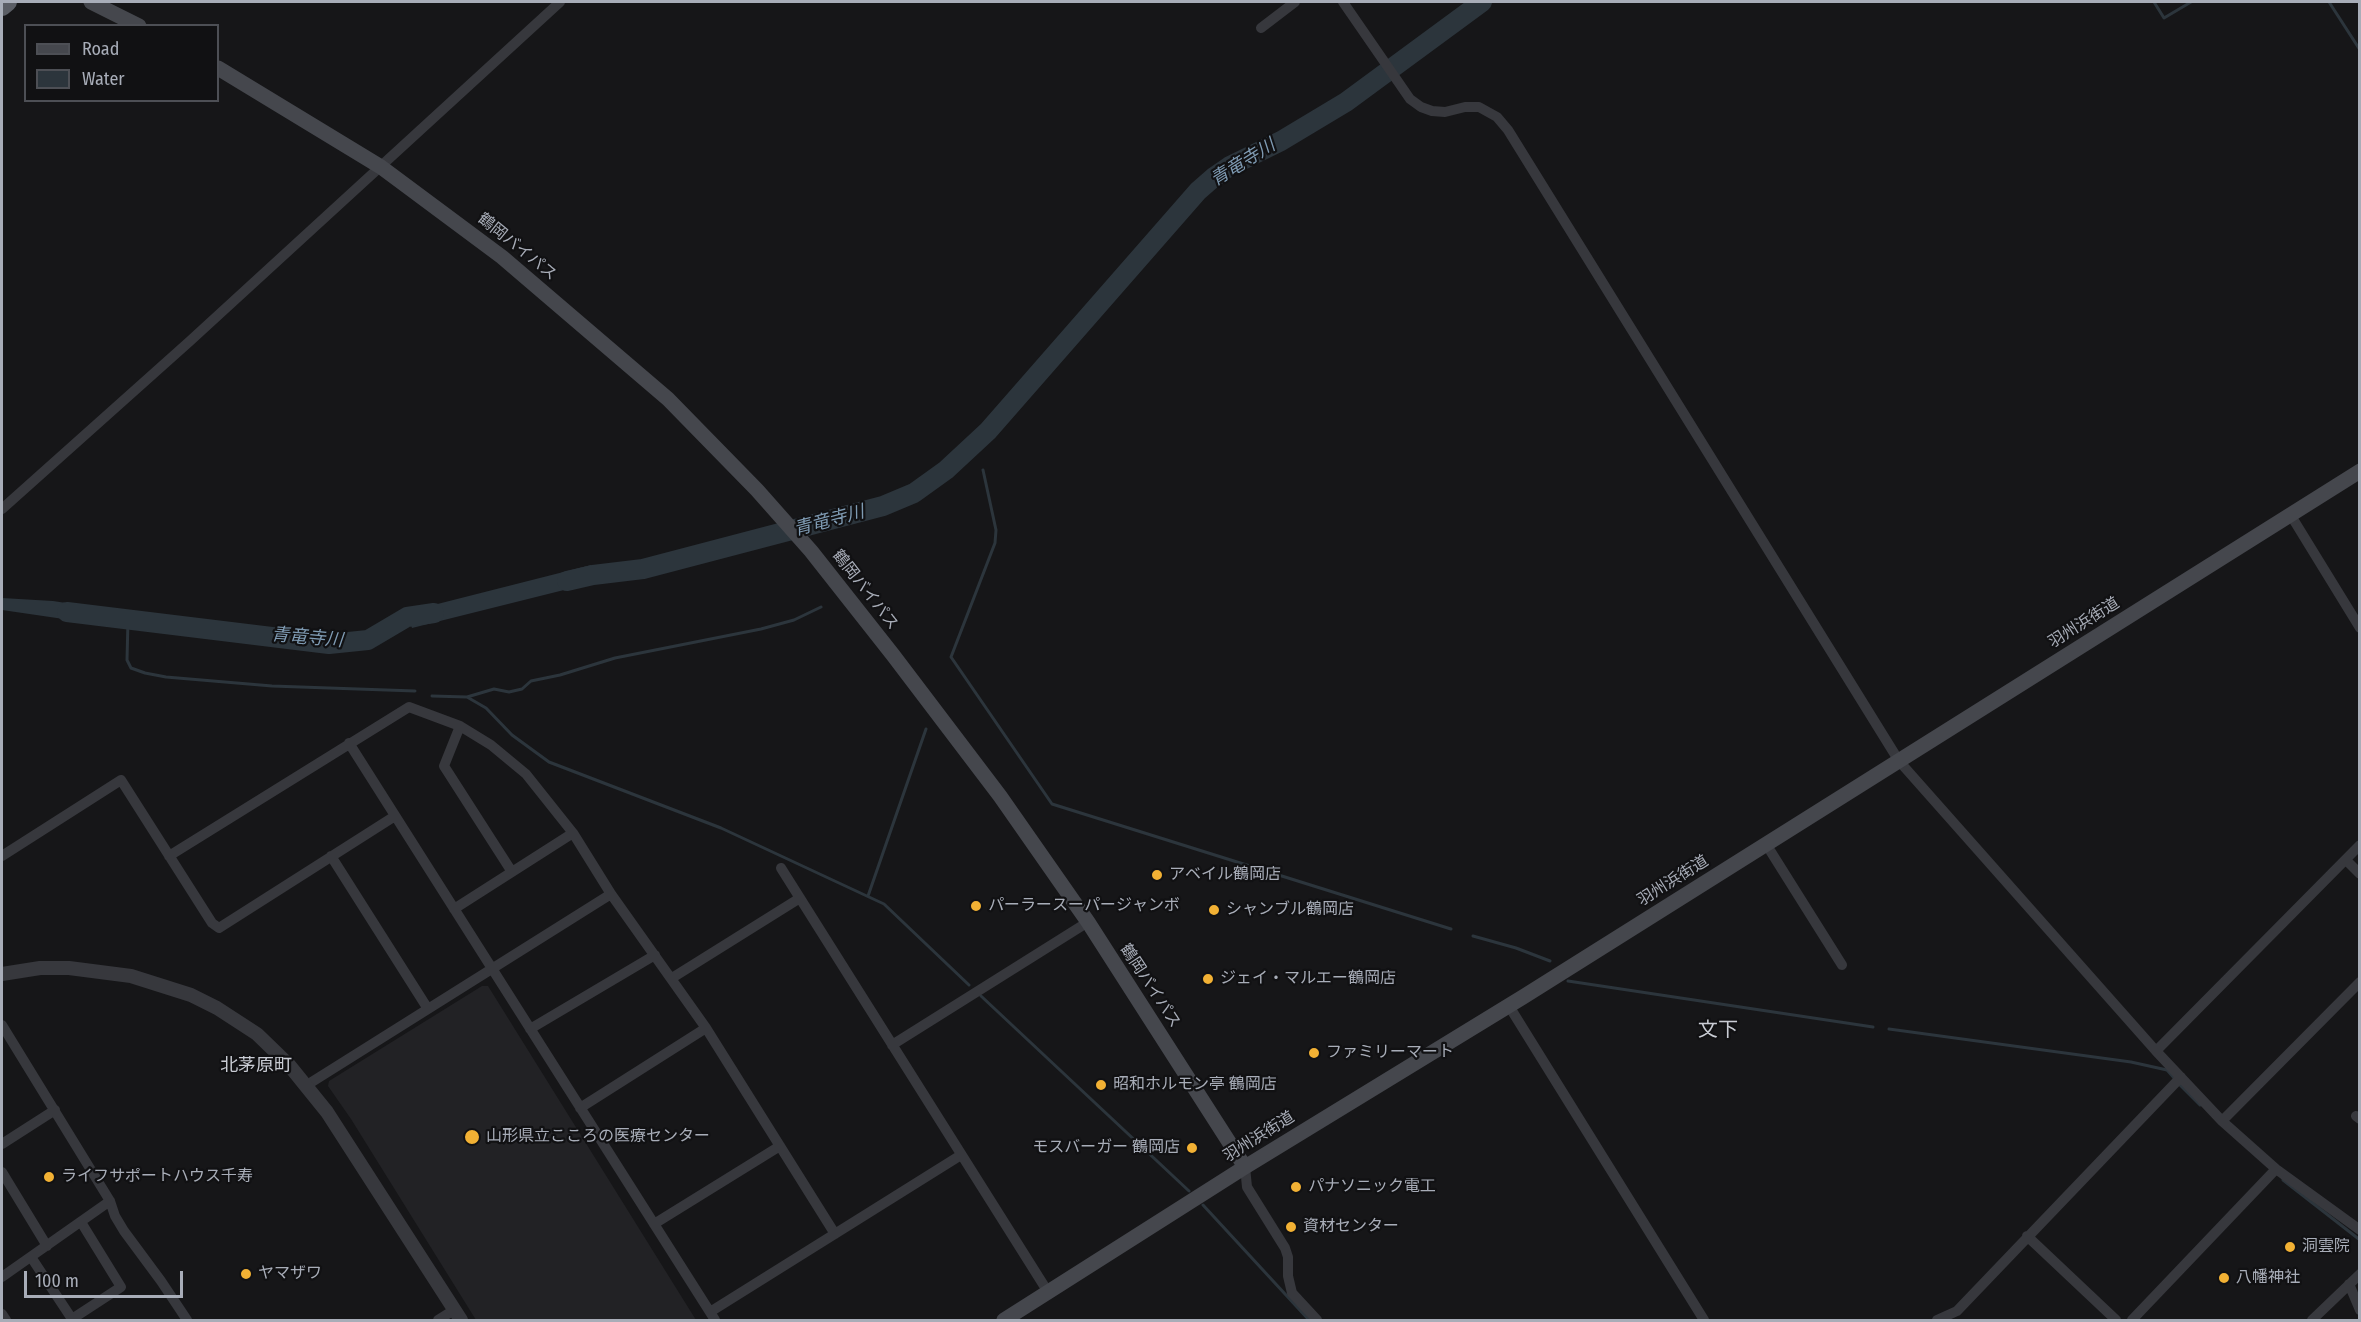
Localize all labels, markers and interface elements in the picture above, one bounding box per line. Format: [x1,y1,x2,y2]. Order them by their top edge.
legend [24,24,219,102]
text: Road [82,38,119,60]
text: Water [82,68,125,90]
water label: 青竜寺川 [1207,135,1279,191]
street label: 鶴岡バイパス [474,209,560,285]
water label: 青竜寺川 [791,501,867,541]
street label: 鶴岡バイパス [828,546,902,634]
street label: 羽州浜街道 [2045,594,2123,652]
water label: 青竜寺川 [270,624,344,652]
street label: 羽州浜街道 [1634,852,1712,910]
place label: アベイル鶴岡店 [1169,865,1281,885]
marker: アベイル鶴岡店 [1150,868,1164,882]
place label: パーラースーパージャンボ [988,896,1180,916]
marker: パーラースーパージャンボ [969,899,983,913]
place label: シャンブル鶴岡店 [1226,900,1354,920]
marker: シャンブル鶴岡店 [1207,903,1221,917]
street label: 鶴岡バイパス [1116,941,1184,1031]
place label: ジェイ・マルエー鶴岡店 [1220,969,1396,989]
marker: ジェイ・マルエー鶴岡店 [1201,972,1215,986]
district label: 文下 [1698,1018,1738,1042]
place label: ファミリーマート [1326,1043,1454,1063]
marker: ファミリーマート [1307,1046,1321,1060]
district label: 北茅原町 [220,1055,292,1077]
place label: 昭和ホルモン亭 鶴岡店 [1113,1075,1277,1095]
marker: 昭和ホルモン亭 鶴岡店 [1094,1078,1108,1092]
street label: 羽州浜街道 [1220,1108,1298,1166]
place label: 山形県立こころの医療センター [486,1127,710,1147]
marker: 山形県立こころの医療センター [463,1128,481,1146]
place label: モスバーガー 鶴岡店 [1032,1138,1180,1158]
marker: モスバーガー 鶴岡店 [1185,1141,1199,1155]
place label: ライフサポートハウス千寿 [61,1167,253,1187]
marker: ライフサポートハウス千寿 [42,1170,56,1184]
place label: パナソニック電工 [1308,1177,1436,1197]
marker: パナソニック電工 [1289,1180,1303,1194]
place label: 資材センター [1303,1217,1399,1237]
marker: 資材センター [1284,1220,1298,1234]
place label: 洞雲院 [2302,1237,2350,1257]
marker: 洞雲院 [2283,1240,2297,1254]
scale bar [27,1259,186,1297]
place label: ヤマザワ [258,1264,322,1284]
marker: ヤマザワ [239,1267,253,1281]
place label: 八幡神社 [2236,1268,2300,1288]
text: 100 m [35,1270,79,1292]
marker: 八幡神社 [2217,1271,2231,1285]

